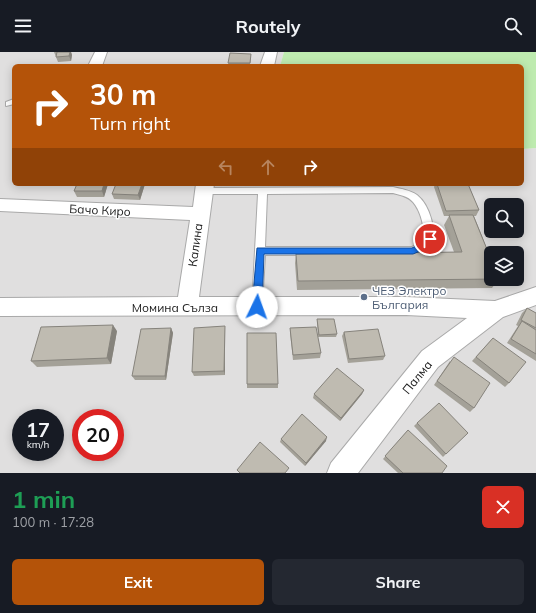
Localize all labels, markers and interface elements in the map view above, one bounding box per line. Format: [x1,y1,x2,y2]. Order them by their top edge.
icon: menu [12,15,34,37]
text: Routely [236,15,300,38]
icon: search [502,15,524,37]
text: 30 m [90,77,156,112]
icon: right [24,80,76,132]
text: Turn right [90,112,170,135]
icon: left [215,156,237,178]
icon: ahead [257,156,279,178]
icon: right [299,156,321,178]
map controls [484,198,524,286]
button: search [484,198,524,238]
street label: Бачо Киро [69,201,131,219]
street label: Калина [185,222,205,268]
pin [413,222,447,256]
icon: arrive [419,228,441,250]
button: layers [484,246,524,286]
place label: ЧЕЗ Электро България [372,283,446,312]
position arrow [236,286,278,328]
marker: ЧЕЗ Электро България [359,292,369,302]
street label: Момина Сълза [132,300,218,315]
street label: Палма [399,357,435,397]
speed limit sign: 20 [72,409,124,461]
text: 17 [26,417,50,442]
text: km/h [27,438,49,451]
text: 1 min [12,484,75,514]
button: close [482,486,524,528]
text: 100 m · 17:28 [12,514,94,530]
button: Exit [12,559,264,605]
button: Share [272,559,524,605]

